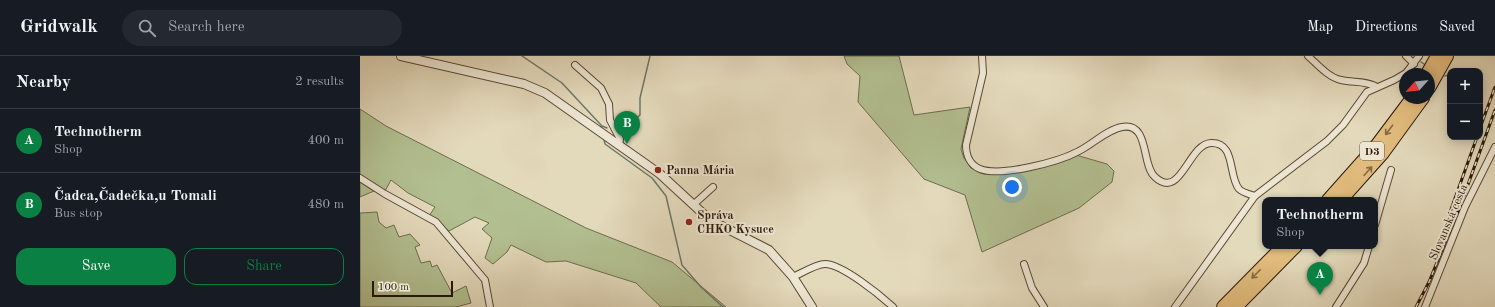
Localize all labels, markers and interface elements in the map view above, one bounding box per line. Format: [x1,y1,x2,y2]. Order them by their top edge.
search box [122,10,402,46]
icon: search [136,17,158,39]
text: Gridwalk [20,18,98,37]
text: Search here [168,20,245,35]
text: Map [1307,20,1333,34]
text: Directions [1355,20,1417,34]
text: Saved [1439,20,1475,34]
north arrow [1399,68,1435,104]
map controls [1447,68,1483,140]
button: + [1447,68,1483,104]
text: Nearby [16,74,71,91]
text: 2 results [295,75,344,88]
button: − [1447,104,1483,140]
pin: B [614,111,640,144]
one-way arrow [1385,124,1393,135]
text: Technotherm [54,125,142,140]
text: A [24,134,34,147]
text: 400 m [307,134,344,147]
road number: D3 [1360,142,1384,160]
text: Shop [54,143,82,156]
marker: Panna Mária [653,165,663,175]
place label: Panna Mária [666,165,734,177]
one-way arrow [1363,166,1372,177]
your location [1002,177,1022,197]
street label: Slovanská cesta [1428,183,1470,262]
text: Čadca,Čadečka,u Tomali [54,189,217,204]
popup [1262,197,1378,249]
text: B [24,198,34,211]
text: 480 m [307,198,344,211]
text: Bus stop [54,207,103,220]
text: Technotherm [1276,208,1364,223]
place label: Správa CHKO Kysuce [697,210,774,236]
marker: Správa CHKO Kysuce [684,217,694,227]
text: Shop [1276,226,1305,239]
button: Save [16,248,176,285]
button: Share [184,248,344,285]
pin: A [1307,262,1333,295]
one-way arrow [1251,269,1261,279]
scale bar [372,279,453,298]
text: 100 m [378,282,409,293]

